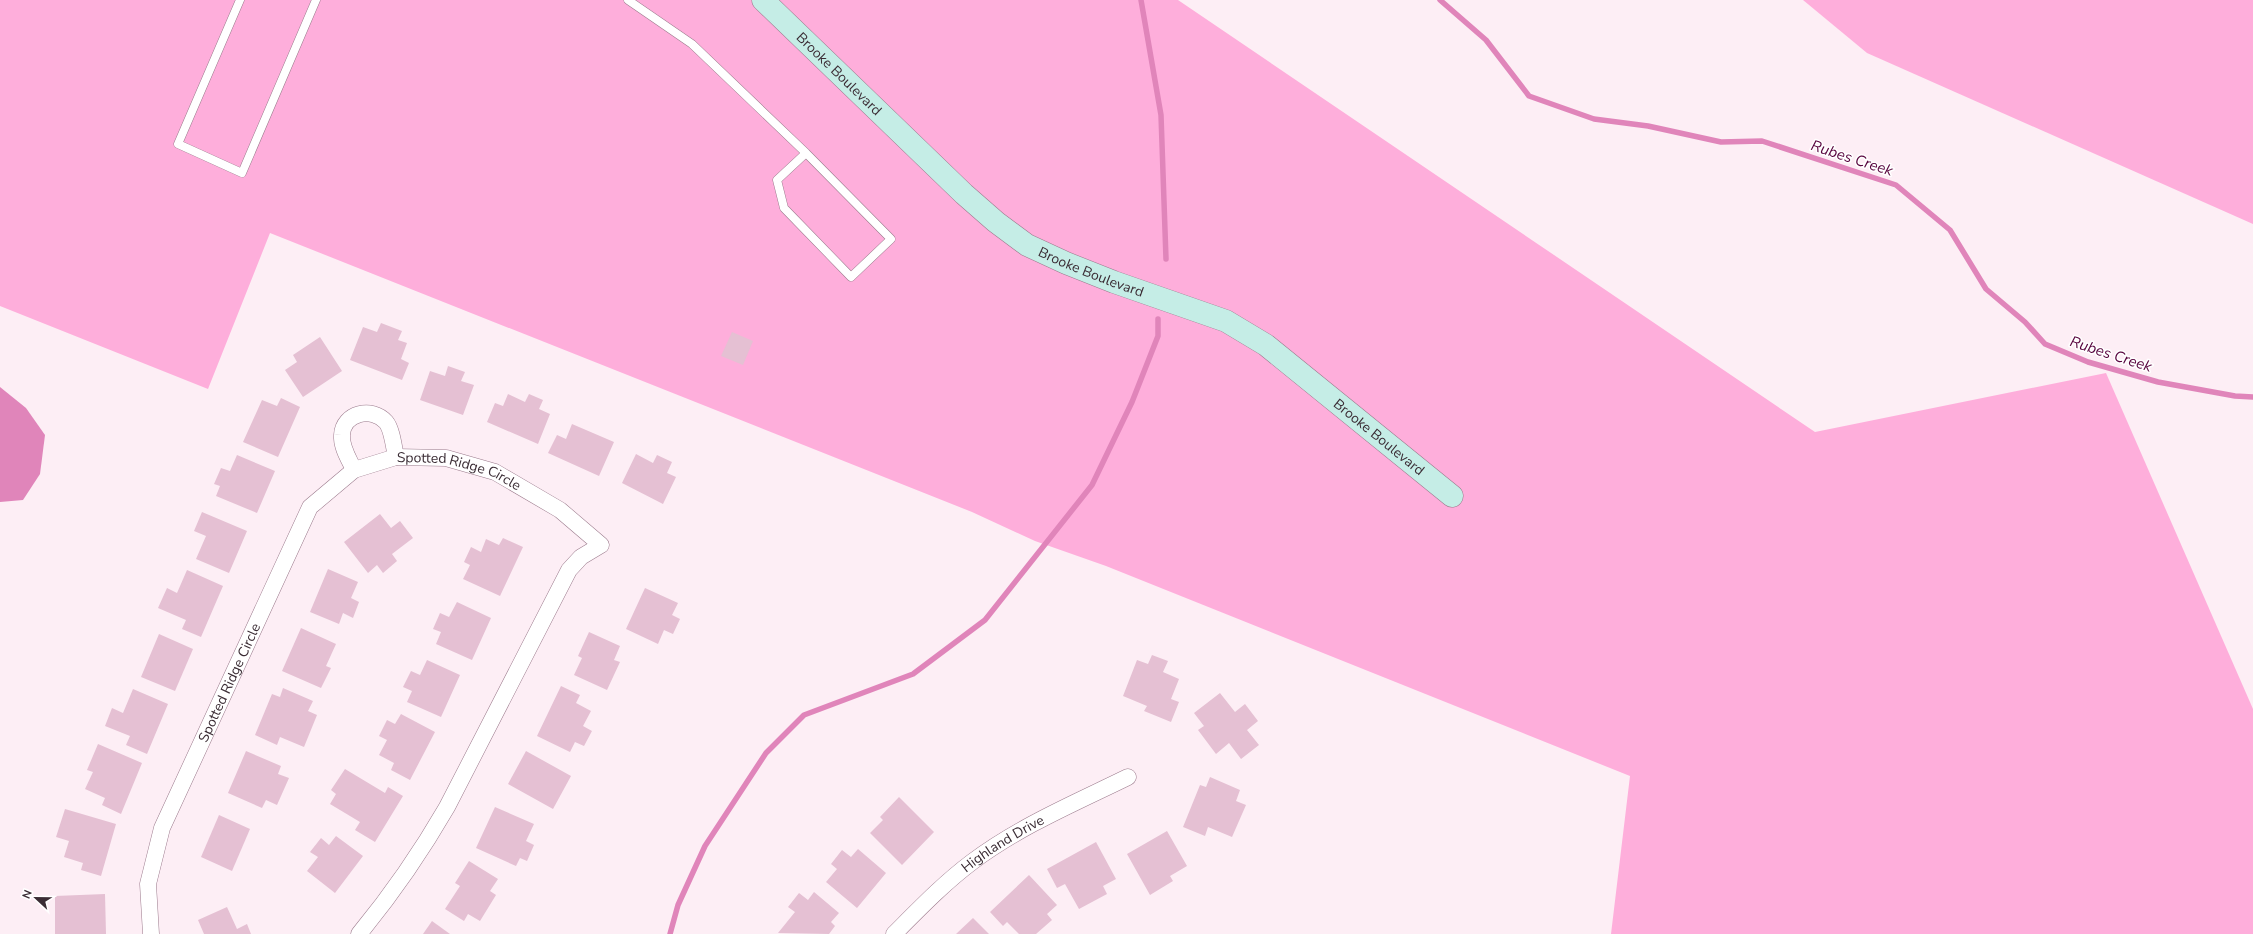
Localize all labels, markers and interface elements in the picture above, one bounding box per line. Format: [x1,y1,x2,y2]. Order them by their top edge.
street label: Brooke Boulevard [792,28,886,119]
water label: Rubes Creek [1808,135,1896,181]
street label: Brooke Boulevard [1035,242,1146,301]
water label: Rubes Creek [2067,331,2155,377]
street label: Brooke Boulevard [1330,394,1429,480]
street label: Spotted Ridge Circle [397,448,525,495]
street label: Spotted Ridge Circle [193,620,265,745]
street label: Highland Drive [957,810,1047,877]
north arrow [16,878,56,918]
text: N [19,888,36,901]

